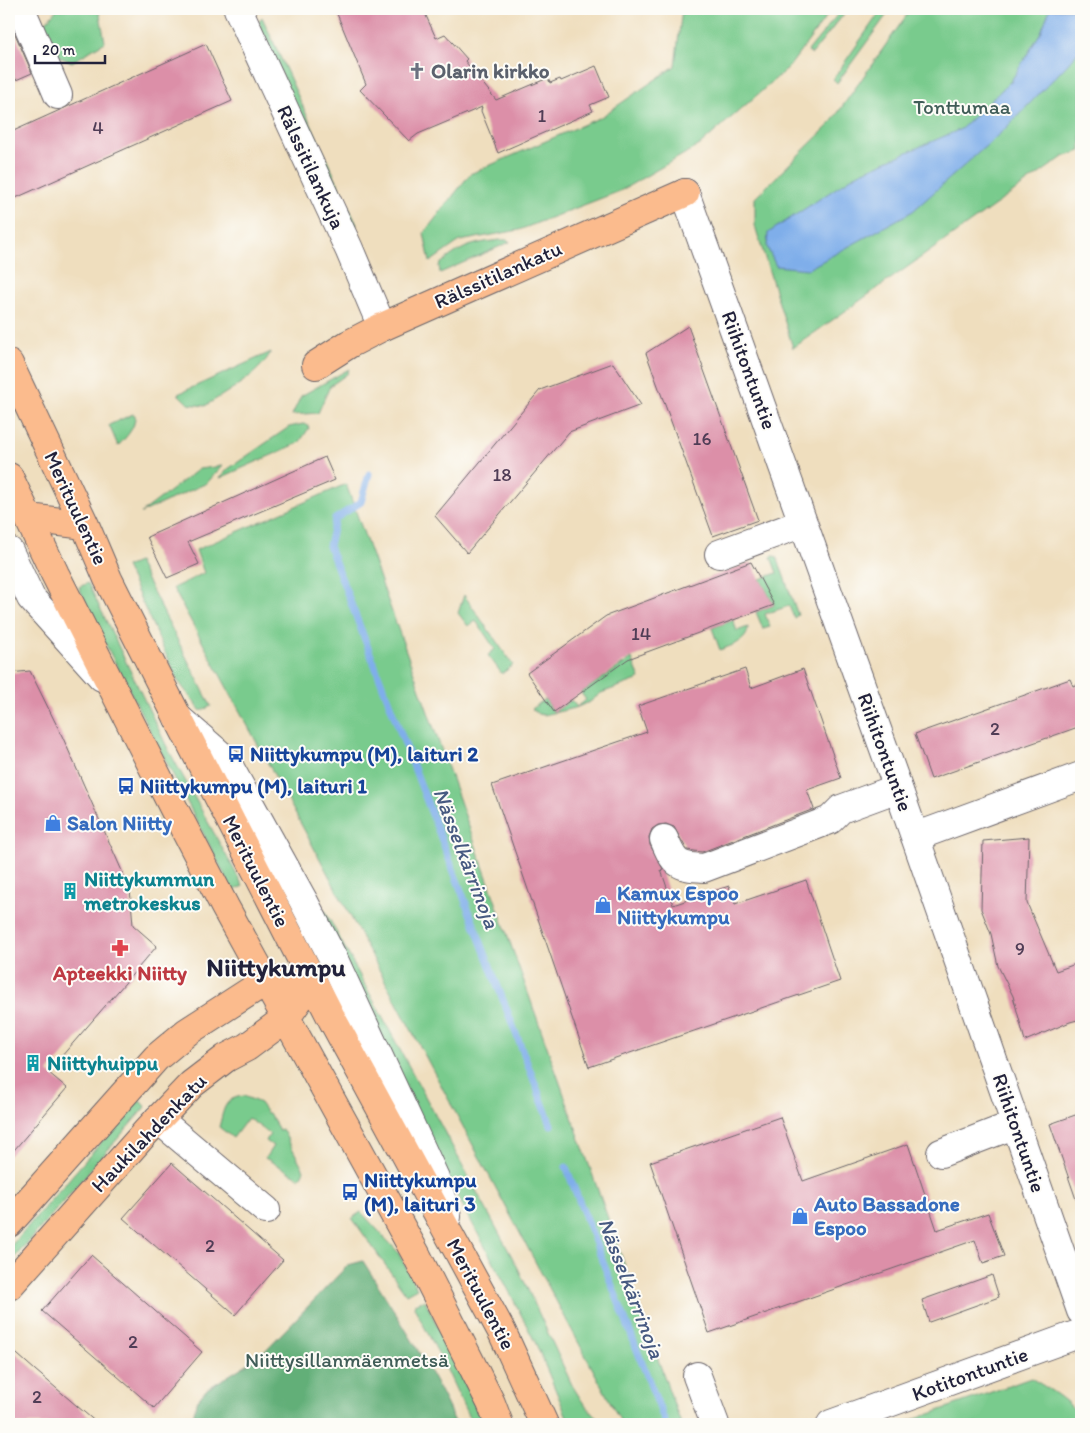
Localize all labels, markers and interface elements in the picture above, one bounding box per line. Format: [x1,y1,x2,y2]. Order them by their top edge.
scale bar [35,32,105,64]
text: 20 m [42,41,76,59]
place label: Olarin kirkko [431,58,550,83]
church icon: Olarin kirkko [407,61,427,81]
park label: Tonttumaa [913,94,1011,119]
street label: Rälssitilankuja [272,101,351,233]
house number: 1 [538,104,547,127]
house number: 4 [92,116,104,139]
street label: Rälssitilankatu [430,235,565,314]
street label: Riihitontuntie [716,307,782,433]
house number: 16 [693,427,711,450]
street label: Merituulentie [39,447,114,569]
house number: 18 [492,463,512,486]
house number: 14 [631,622,651,645]
street label: Riihitontuntie [852,689,918,815]
house number: 2 [990,717,1000,740]
place label: Niittykumpu (M), laituri 2 [250,741,478,767]
bus stop icon: Niittykumpu (M), laituri 2 [226,744,246,764]
place label: Niittykumpu (M), laituri 1 [140,773,367,799]
bus stop icon: Niittykumpu (M), laituri 1 [116,776,136,796]
water label: Nässelkärrinoja [427,784,506,933]
place label: Salon Niitty [67,810,173,836]
street label: Merituulentie [218,811,295,931]
shop icon: Salon Niitty [43,813,63,833]
place label: Niittykummun metrokeskus [83,866,215,915]
place label: Kamux Espoo Niittykumpu [617,880,739,930]
building icon: Niittykummun metrokeskus [60,881,80,901]
shop icon: Kamux Espoo Niittykumpu [593,895,613,915]
house number: 9 [1015,937,1025,960]
pharmacy icon: Apteekki Niitty [110,938,130,958]
district label: Niittykumpu [206,951,346,983]
place label: Apteekki Niitty [52,960,187,986]
place label: Niittyhuippu [47,1050,159,1076]
building icon: Niittyhuippu [23,1053,43,1073]
street label: Haukilahdenkatu [86,1068,212,1197]
street label: Riihitontuntie [987,1070,1052,1196]
place label: Niittykumpu (M), laituri 3 [364,1167,477,1217]
bus stop icon: Niittykumpu (M), laituri 3 [340,1182,360,1202]
place label: Auto Bassadone Espoo [813,1191,960,1241]
shop icon: Auto Bassadone Espoo [790,1206,810,1226]
water label: Nässelkärrinoja [592,1214,671,1363]
house number: 2 [205,1234,215,1257]
street label: Merituulentie [442,1234,521,1354]
house number: 2 [128,1330,138,1353]
street label: Kotitontuntie [908,1341,1031,1406]
park label: Niittysillanmäenmetsä [245,1347,449,1372]
house number: 2 [32,1385,42,1408]

